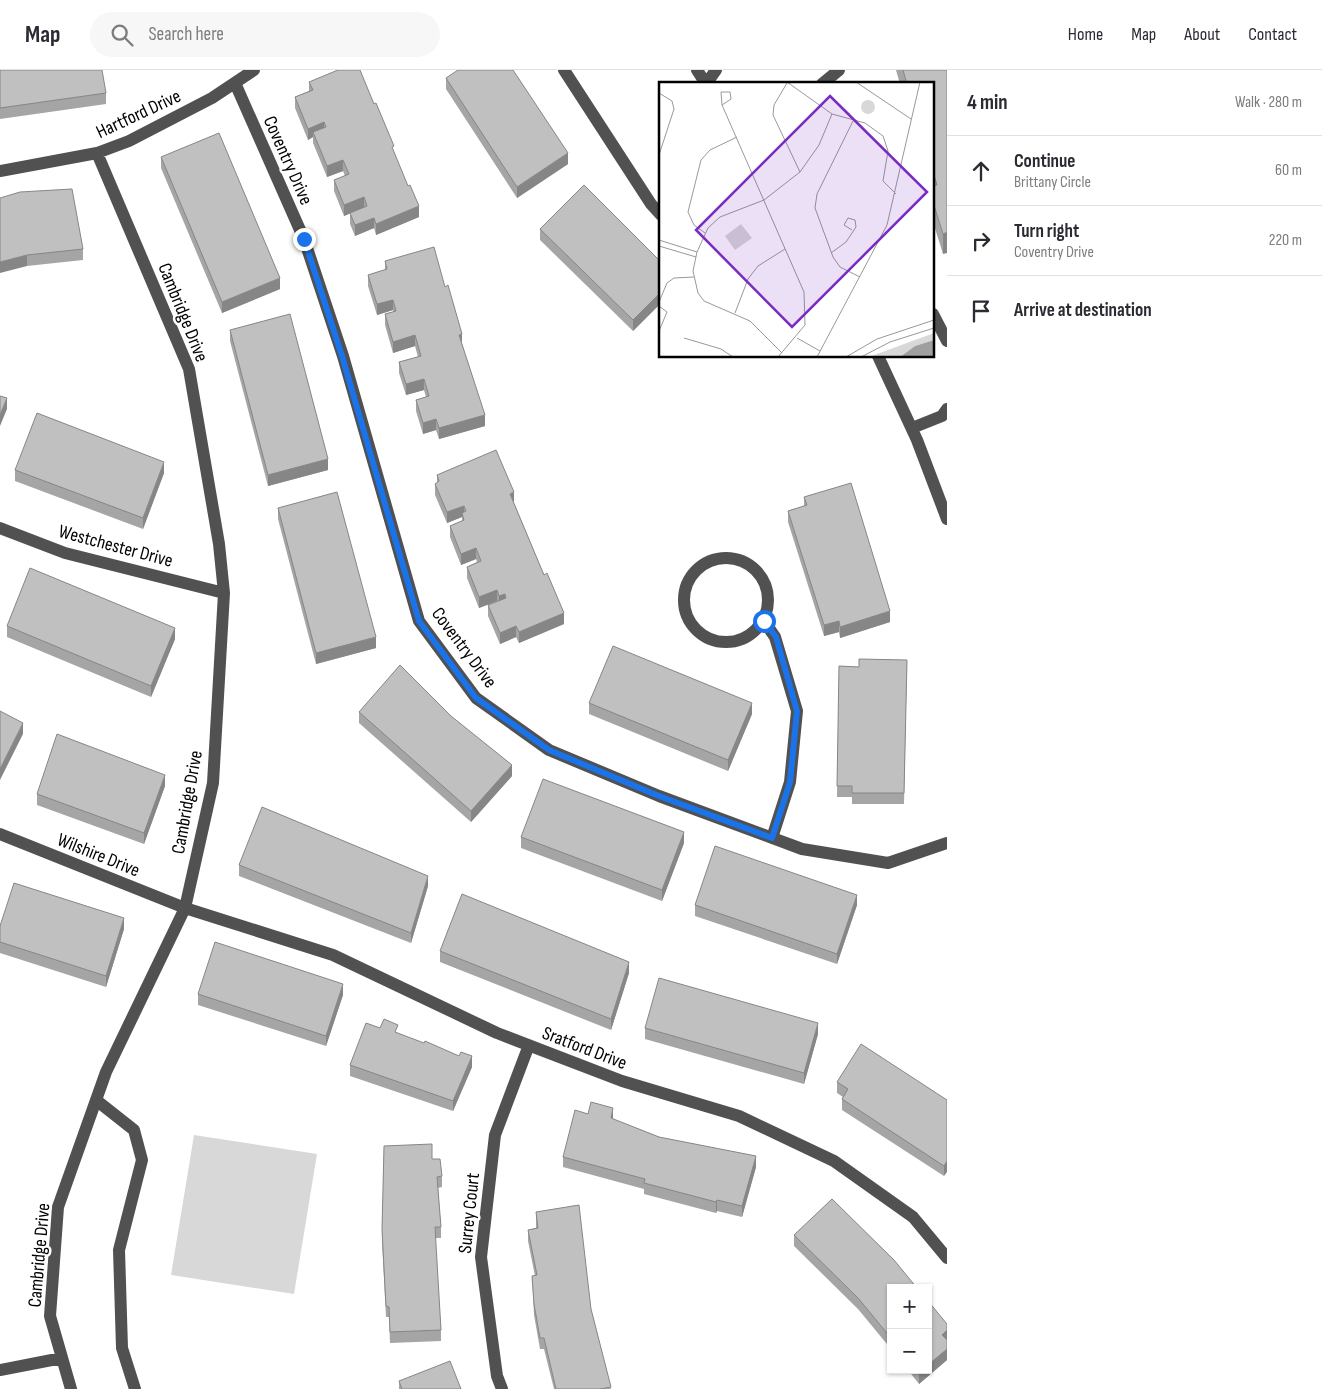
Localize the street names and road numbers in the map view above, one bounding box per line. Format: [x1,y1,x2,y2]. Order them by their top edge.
street label: Hartford Drive [93,85,185,144]
street label: Coventry Drive [258,113,317,209]
street label: Cambridge Drive [152,260,213,365]
street label: Westchester Drive [56,520,175,573]
street label: Coventry Drive [426,603,502,693]
street label: Cambridge Drive [167,749,208,856]
street label: Wilshire Drive [54,828,143,882]
street label: Sratford Drive [539,1022,630,1075]
street label: Surrey Court [454,1172,485,1255]
street label: Cambridge Drive [23,1202,56,1308]

